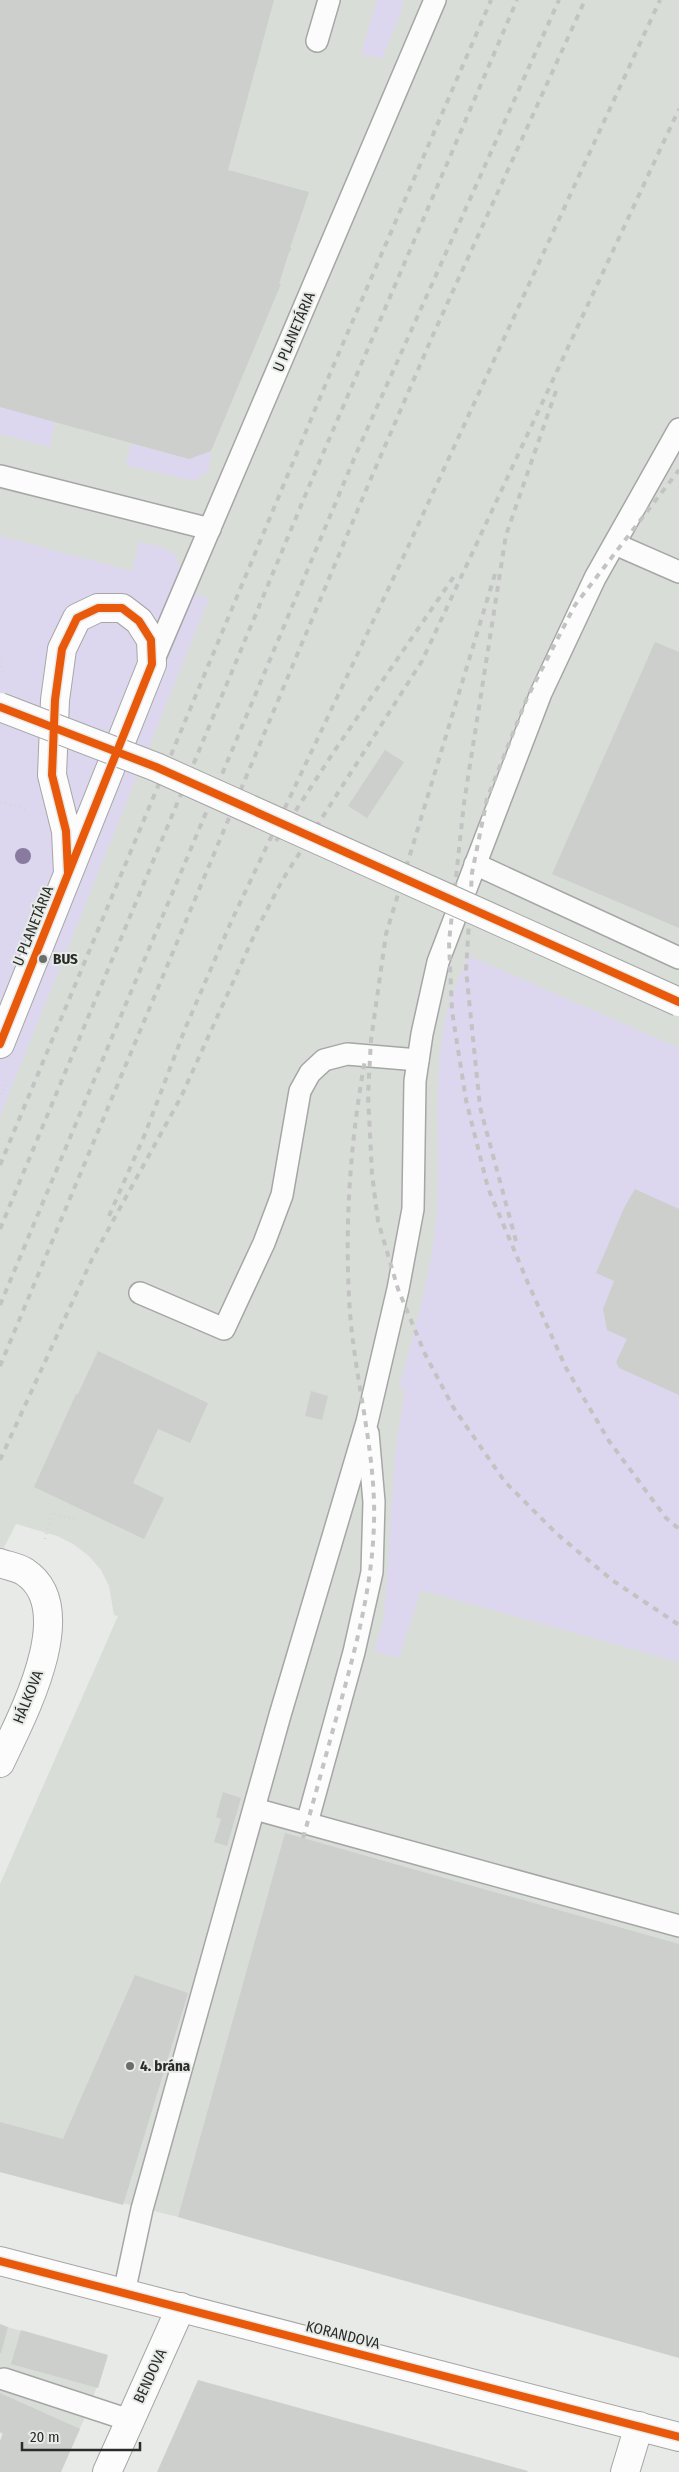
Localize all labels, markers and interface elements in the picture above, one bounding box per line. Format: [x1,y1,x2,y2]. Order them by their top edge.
street label: U PLANETÁRIA [269,289,319,375]
street label: U PLANETÁRIA [9,883,57,969]
place label: BUS [53,950,78,968]
marker: BUS [37,953,49,965]
street label: HÁLKOVA [9,1668,47,1726]
place label: 4. brána [140,2057,191,2075]
marker: 4. brána [124,2060,136,2072]
street label: KORANDOVA [304,2317,382,2353]
street label: BENDOVA [130,2346,170,2406]
scale bar [22,2420,140,2452]
text: 20 m [30,2428,60,2446]

